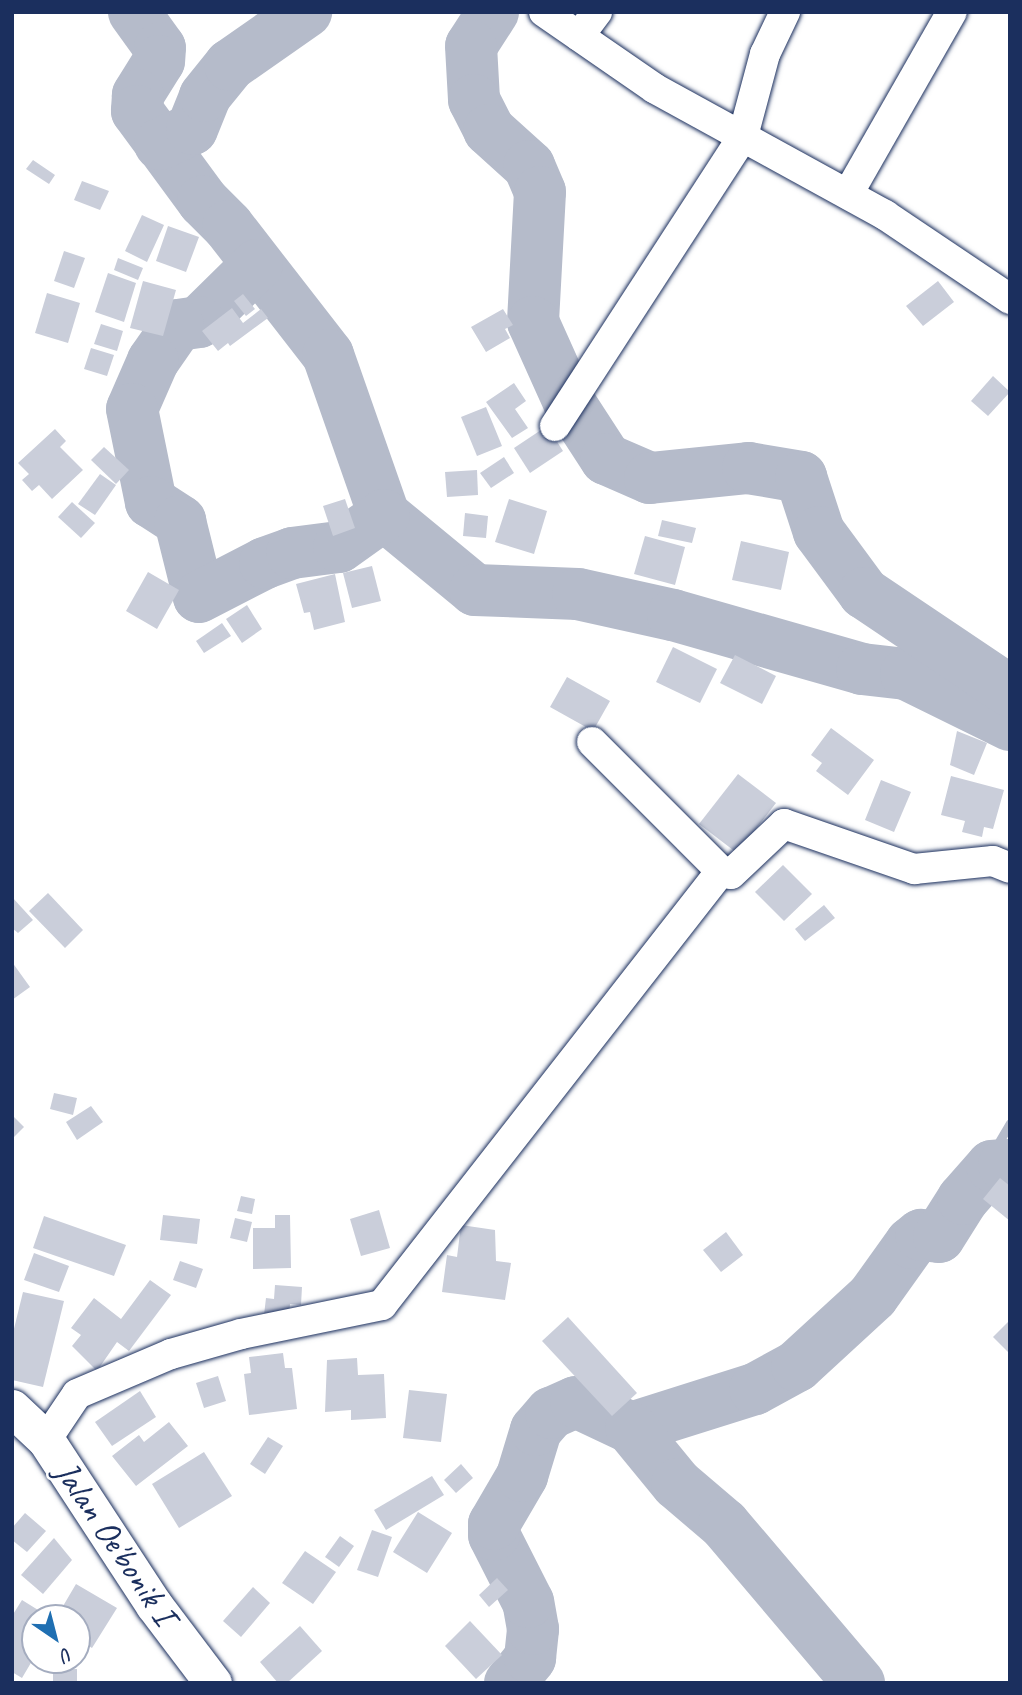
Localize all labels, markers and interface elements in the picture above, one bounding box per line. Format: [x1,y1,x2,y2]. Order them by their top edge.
street label: Jalan Oe'bonik I [45,1453,185,1633]
north arrow [21,1604,91,1674]
text: U [56,1642,78,1667]

